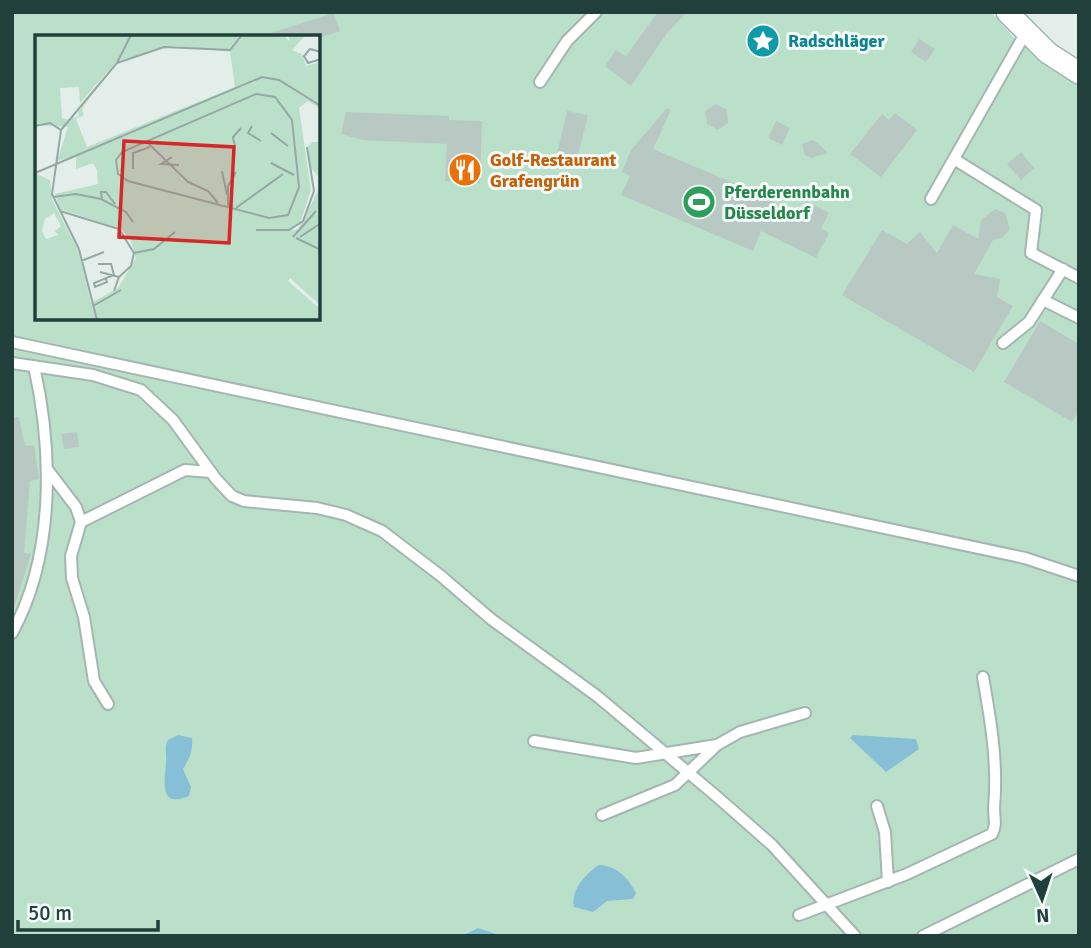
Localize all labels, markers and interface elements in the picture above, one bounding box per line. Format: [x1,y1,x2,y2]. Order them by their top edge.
place icon: Radschläger [744,22,782,60]
place label: Radschläger [788,30,886,52]
inset map [35,35,320,320]
place label: Golf-Restaurant Grafengrün [490,149,616,192]
restaurant icon: Golf-Restaurant Grafengrün [446,151,484,189]
place label: Pferderennbahn Düsseldorf [724,181,850,224]
sports icon: Pferderennbahn Düsseldorf [680,183,718,221]
north arrow [1007,864,1077,934]
scale bar [18,888,158,932]
text: 50 m [28,900,72,926]
text: N [1036,903,1050,927]

